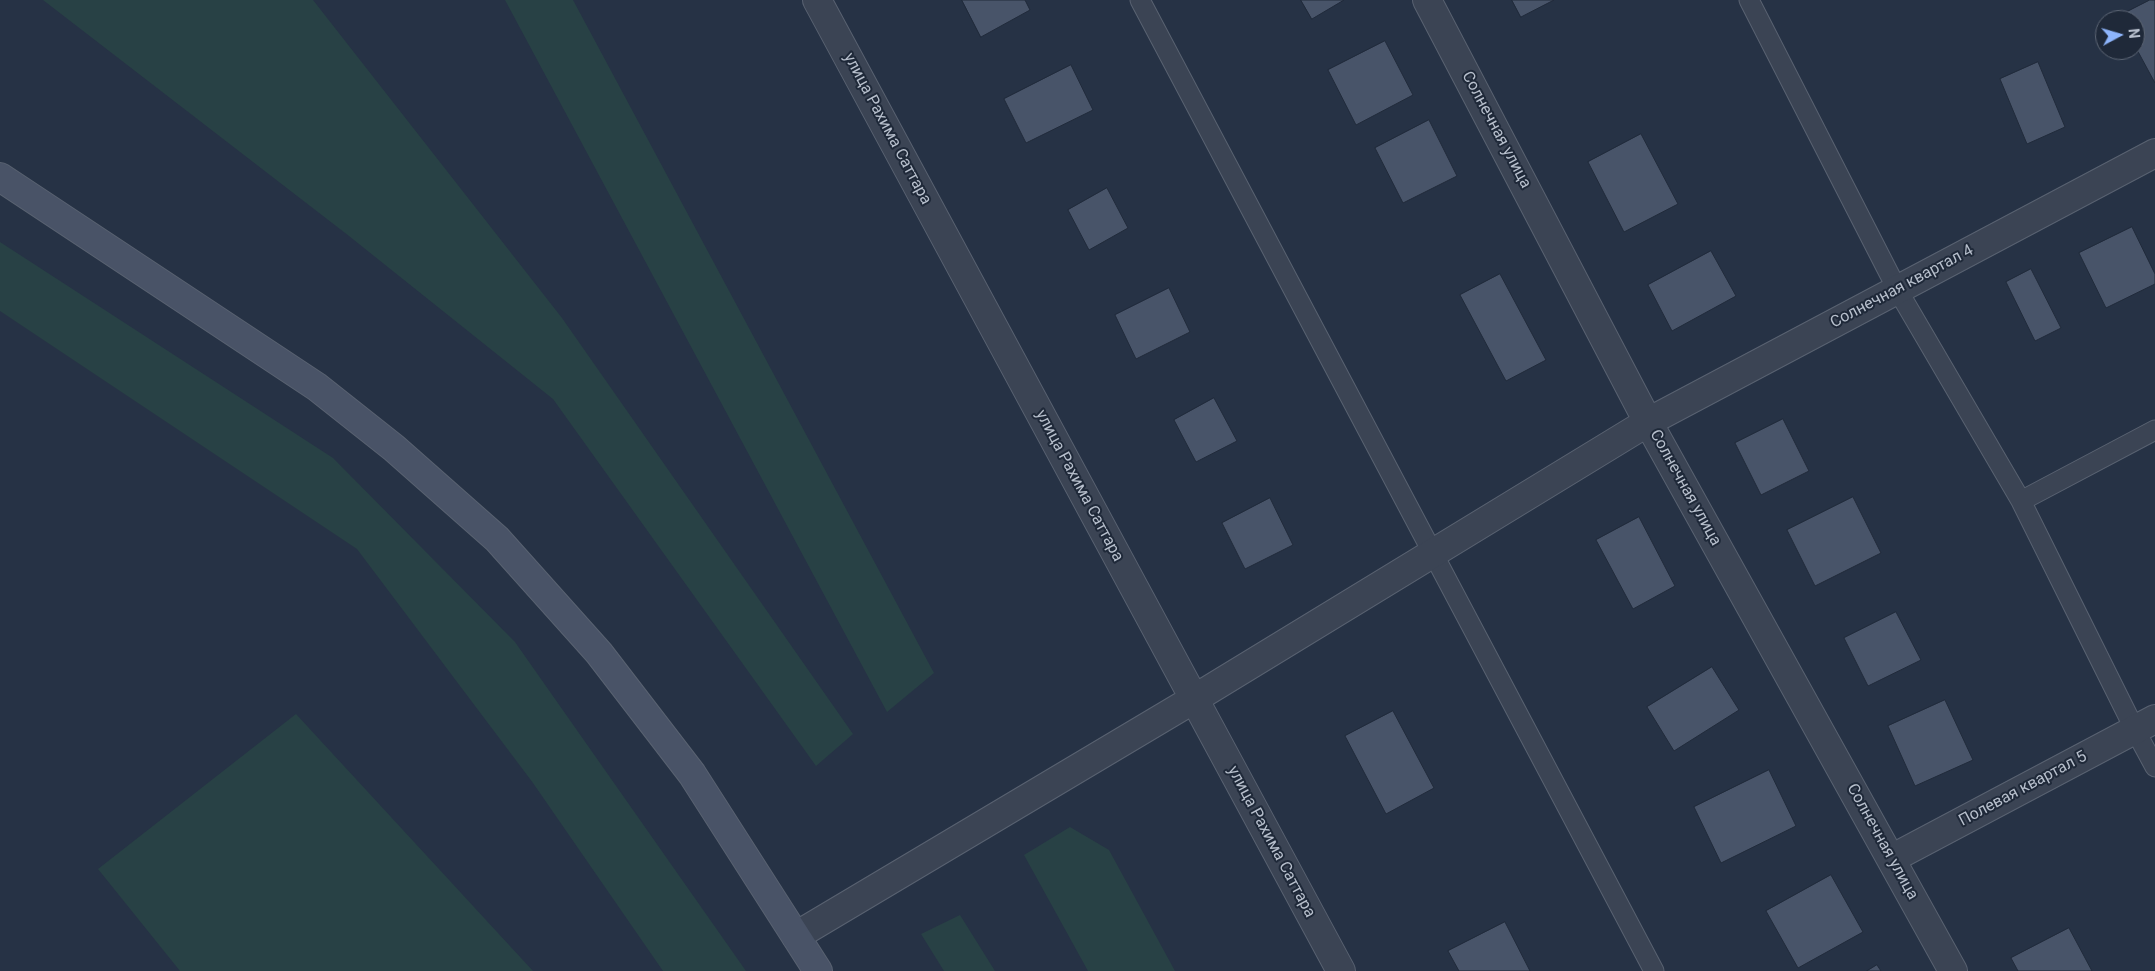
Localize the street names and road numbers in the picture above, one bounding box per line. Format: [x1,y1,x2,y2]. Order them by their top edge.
street label: улица Рахима Саттара [839,50,935,208]
street label: Солнечная улица [1457,68,1535,192]
street label: Солнечная квартал 4 [1827,241,1977,333]
street label: улица Рахима Саттара [1031,407,1127,565]
street label: Солнечная улица [1645,427,1725,549]
street label: Полевая квартал 5 [1956,747,2090,831]
street label: улица Рахима Саттара [1223,763,1319,921]
street label: Солнечная улица [1842,781,1922,903]

